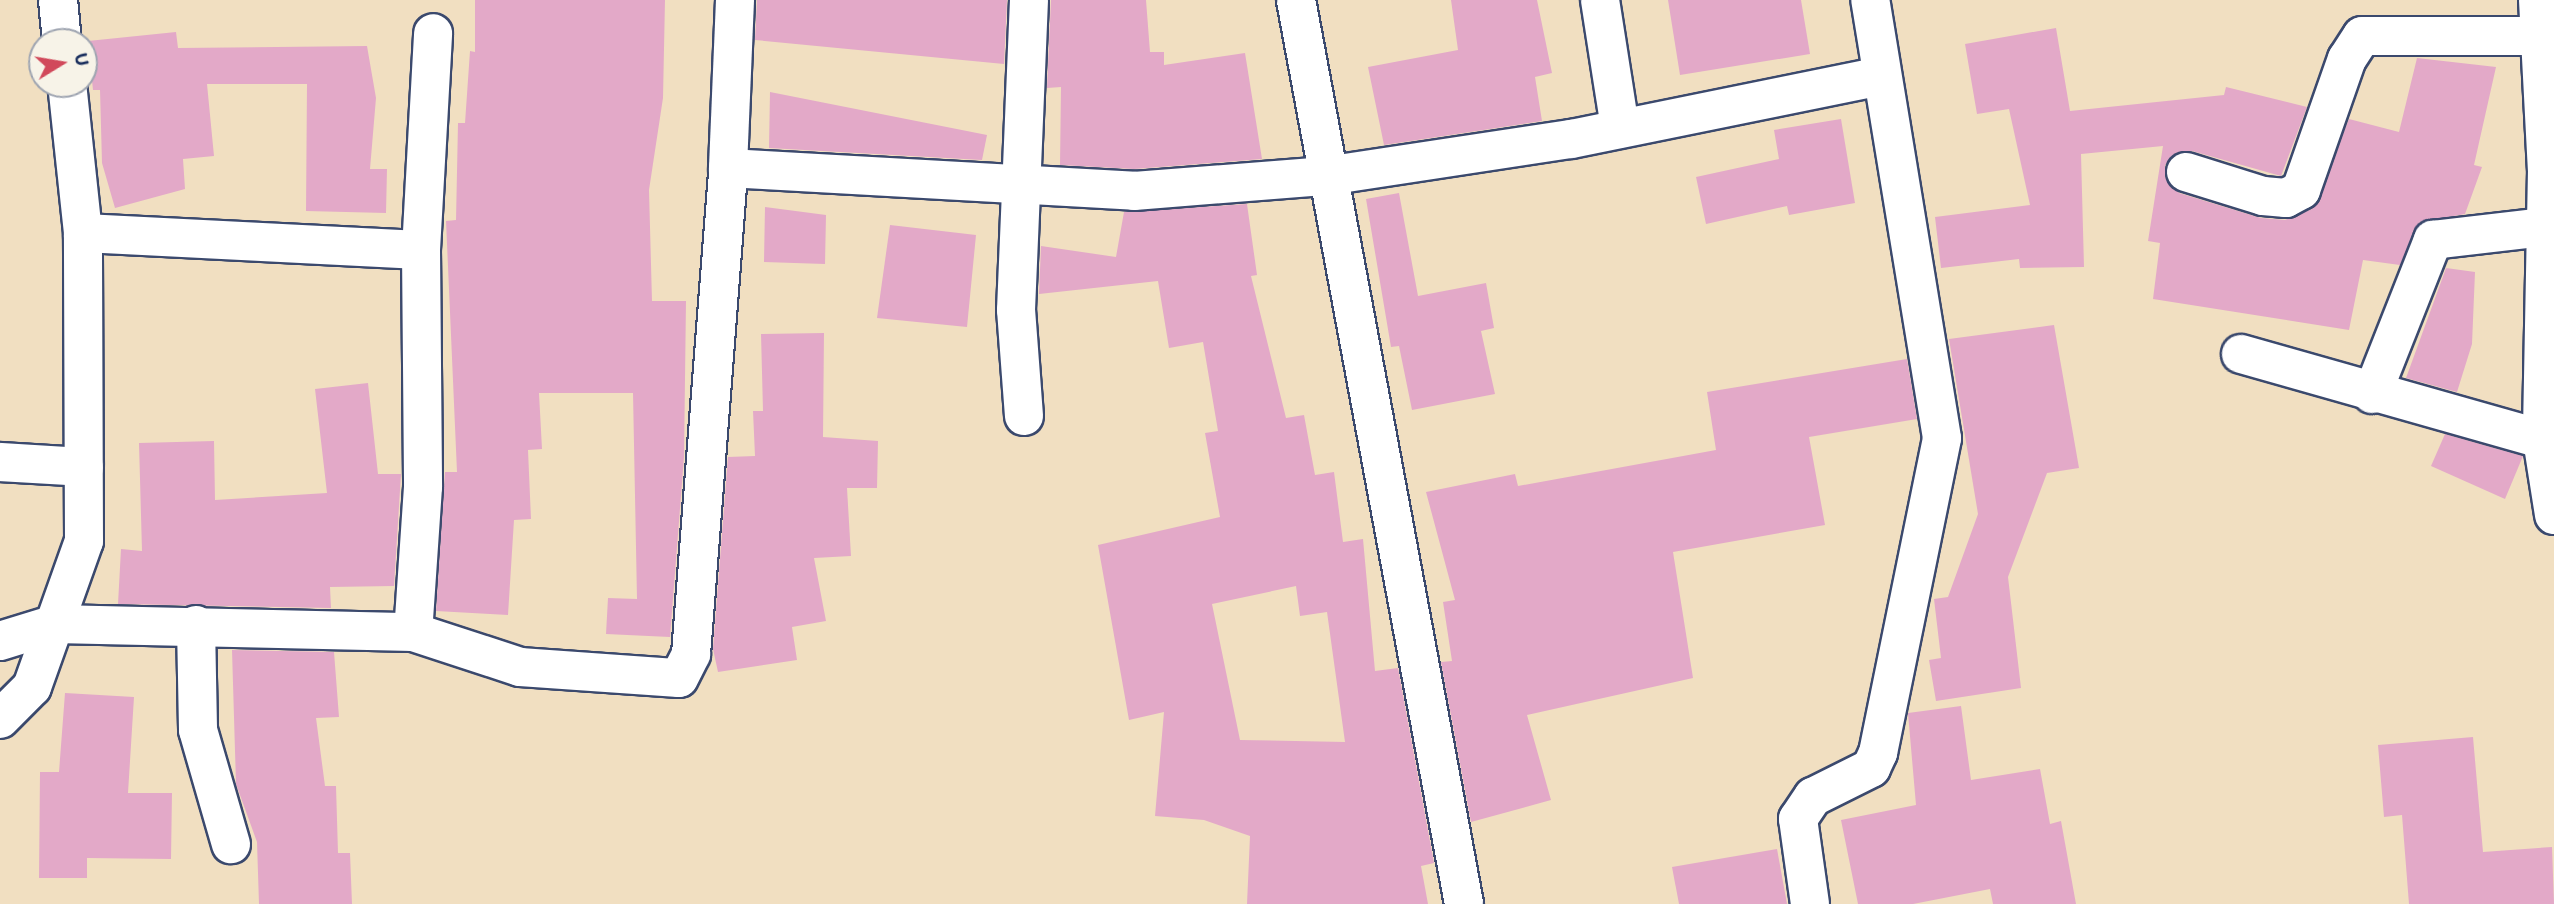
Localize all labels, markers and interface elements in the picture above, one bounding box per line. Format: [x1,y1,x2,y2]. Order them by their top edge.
north arrow [28,28,98,98]
text: U [70,51,95,68]

